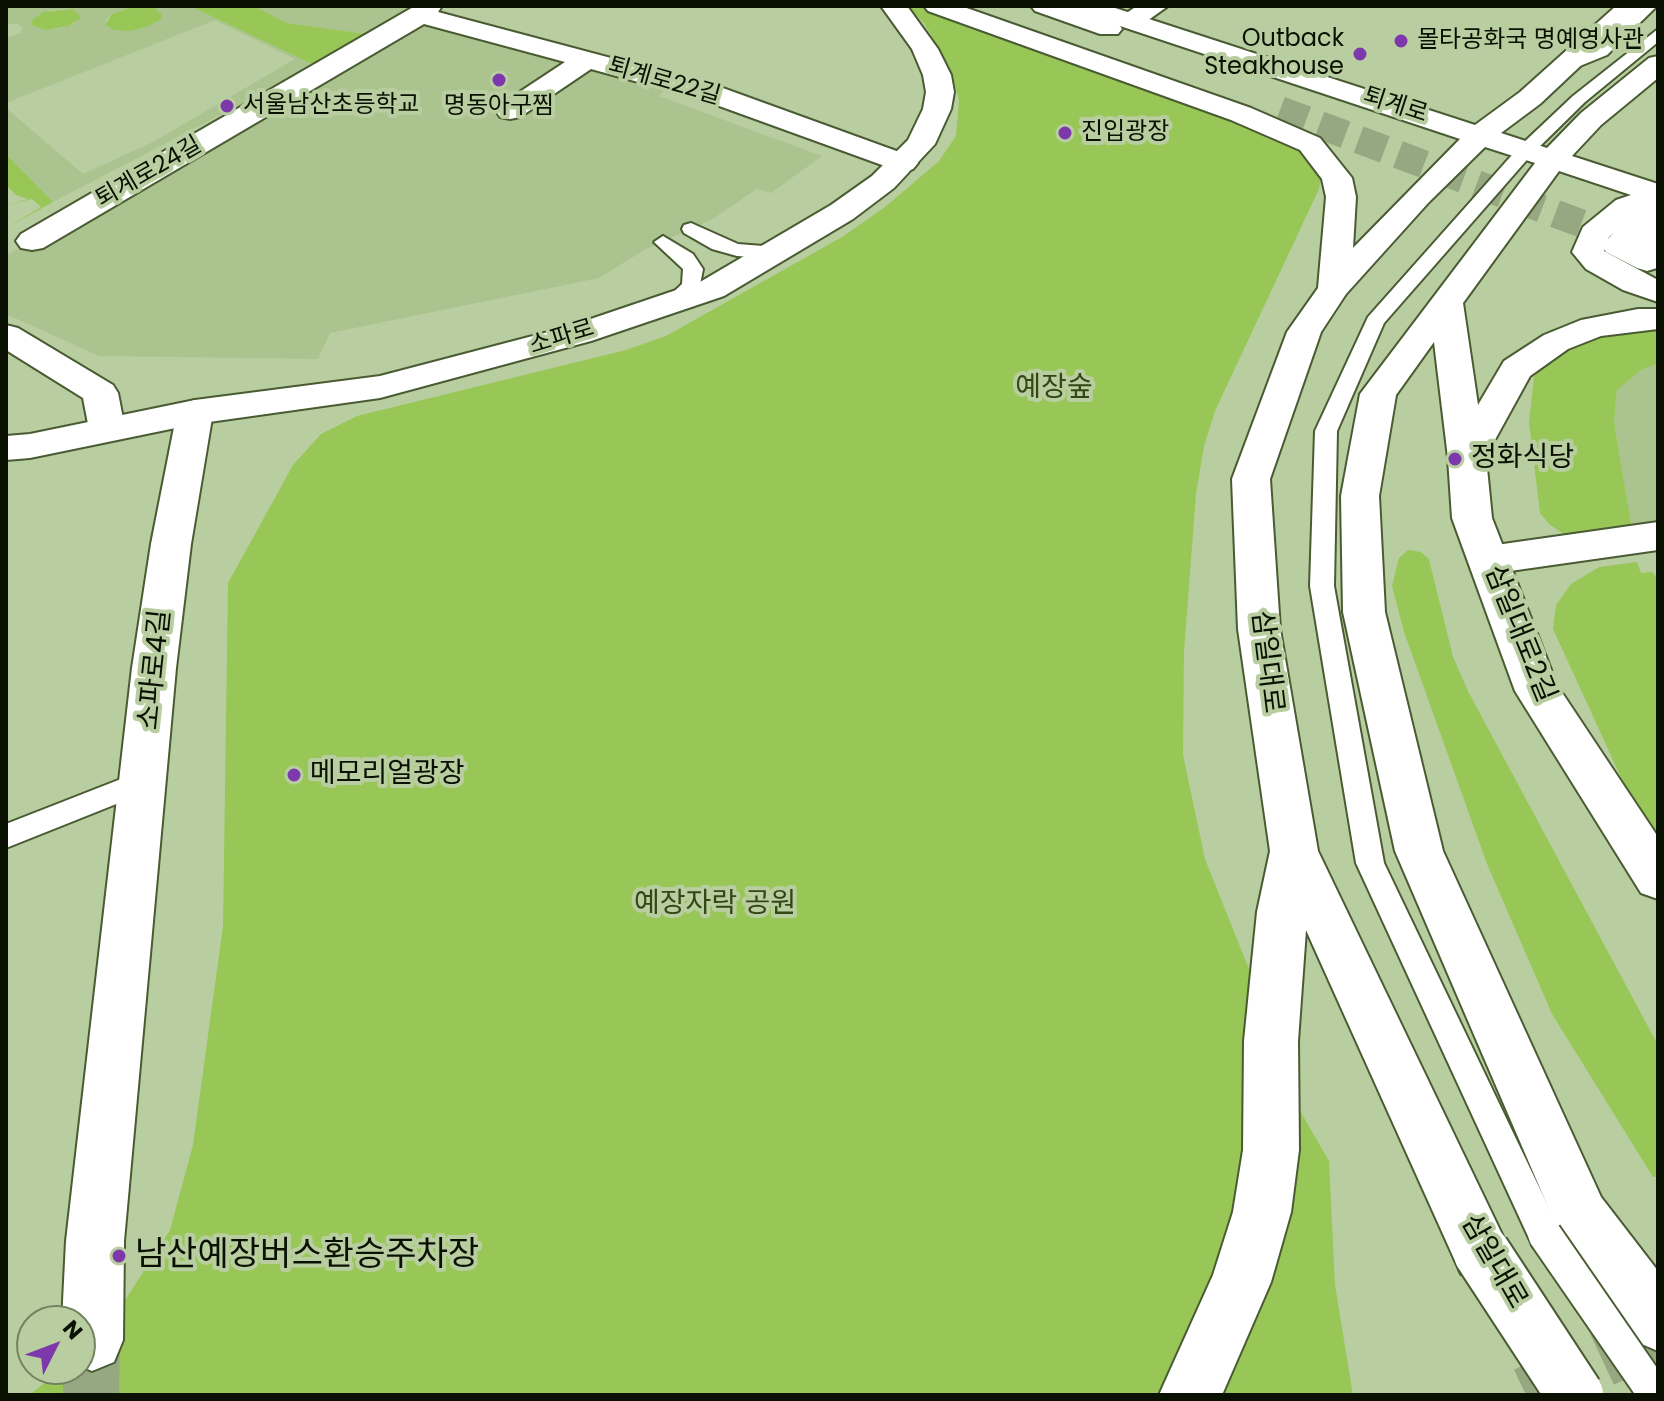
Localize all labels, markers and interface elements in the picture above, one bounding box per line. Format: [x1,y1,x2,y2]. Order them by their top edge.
place label: Outback Steakhouse [1204,26,1344,82]
place label: 몰타공화국 명예영사관 [1417,27,1644,55]
marker: 몰타공화국 명예영사관 [1392,32,1410,50]
marker: Outback Steakhouse [1351,45,1369,63]
street label: 퇴계로22길 [604,52,724,112]
marker: 명동아구찜 [490,71,508,89]
street label: 퇴계로 [1359,82,1431,130]
place label: 서울남산초등학교 [243,92,420,120]
place label: 명동아구찜 [444,93,554,121]
marker: 서울남산초등학교 [218,97,236,115]
place label: 진입광장 [1081,119,1169,147]
marker: 진입광장 [1056,124,1074,142]
street label: 퇴계로24길 [91,131,207,215]
street label: 소파로 [526,315,598,361]
park label: 예장숲 [1015,372,1093,406]
place label: 정화식당 [1471,442,1574,476]
marker: 정화식당 [1446,450,1464,468]
street label: 삼일대로2길 [1476,561,1562,707]
street label: 소파로4길 [133,608,179,732]
street label: 삼일대로 [1243,609,1289,715]
place label: 메모리얼광장 [310,758,465,792]
marker: 메모리얼광장 [285,766,303,784]
park label: 예장자락 공원 [634,888,796,922]
street label: 삼일대로 [1453,1209,1533,1315]
place label: 남산예장버스환승주차장 [135,1236,479,1276]
marker: 남산예장버스환승주차장 [110,1247,128,1265]
north arrow [16,1305,96,1385]
text: N [56,1313,90,1346]

